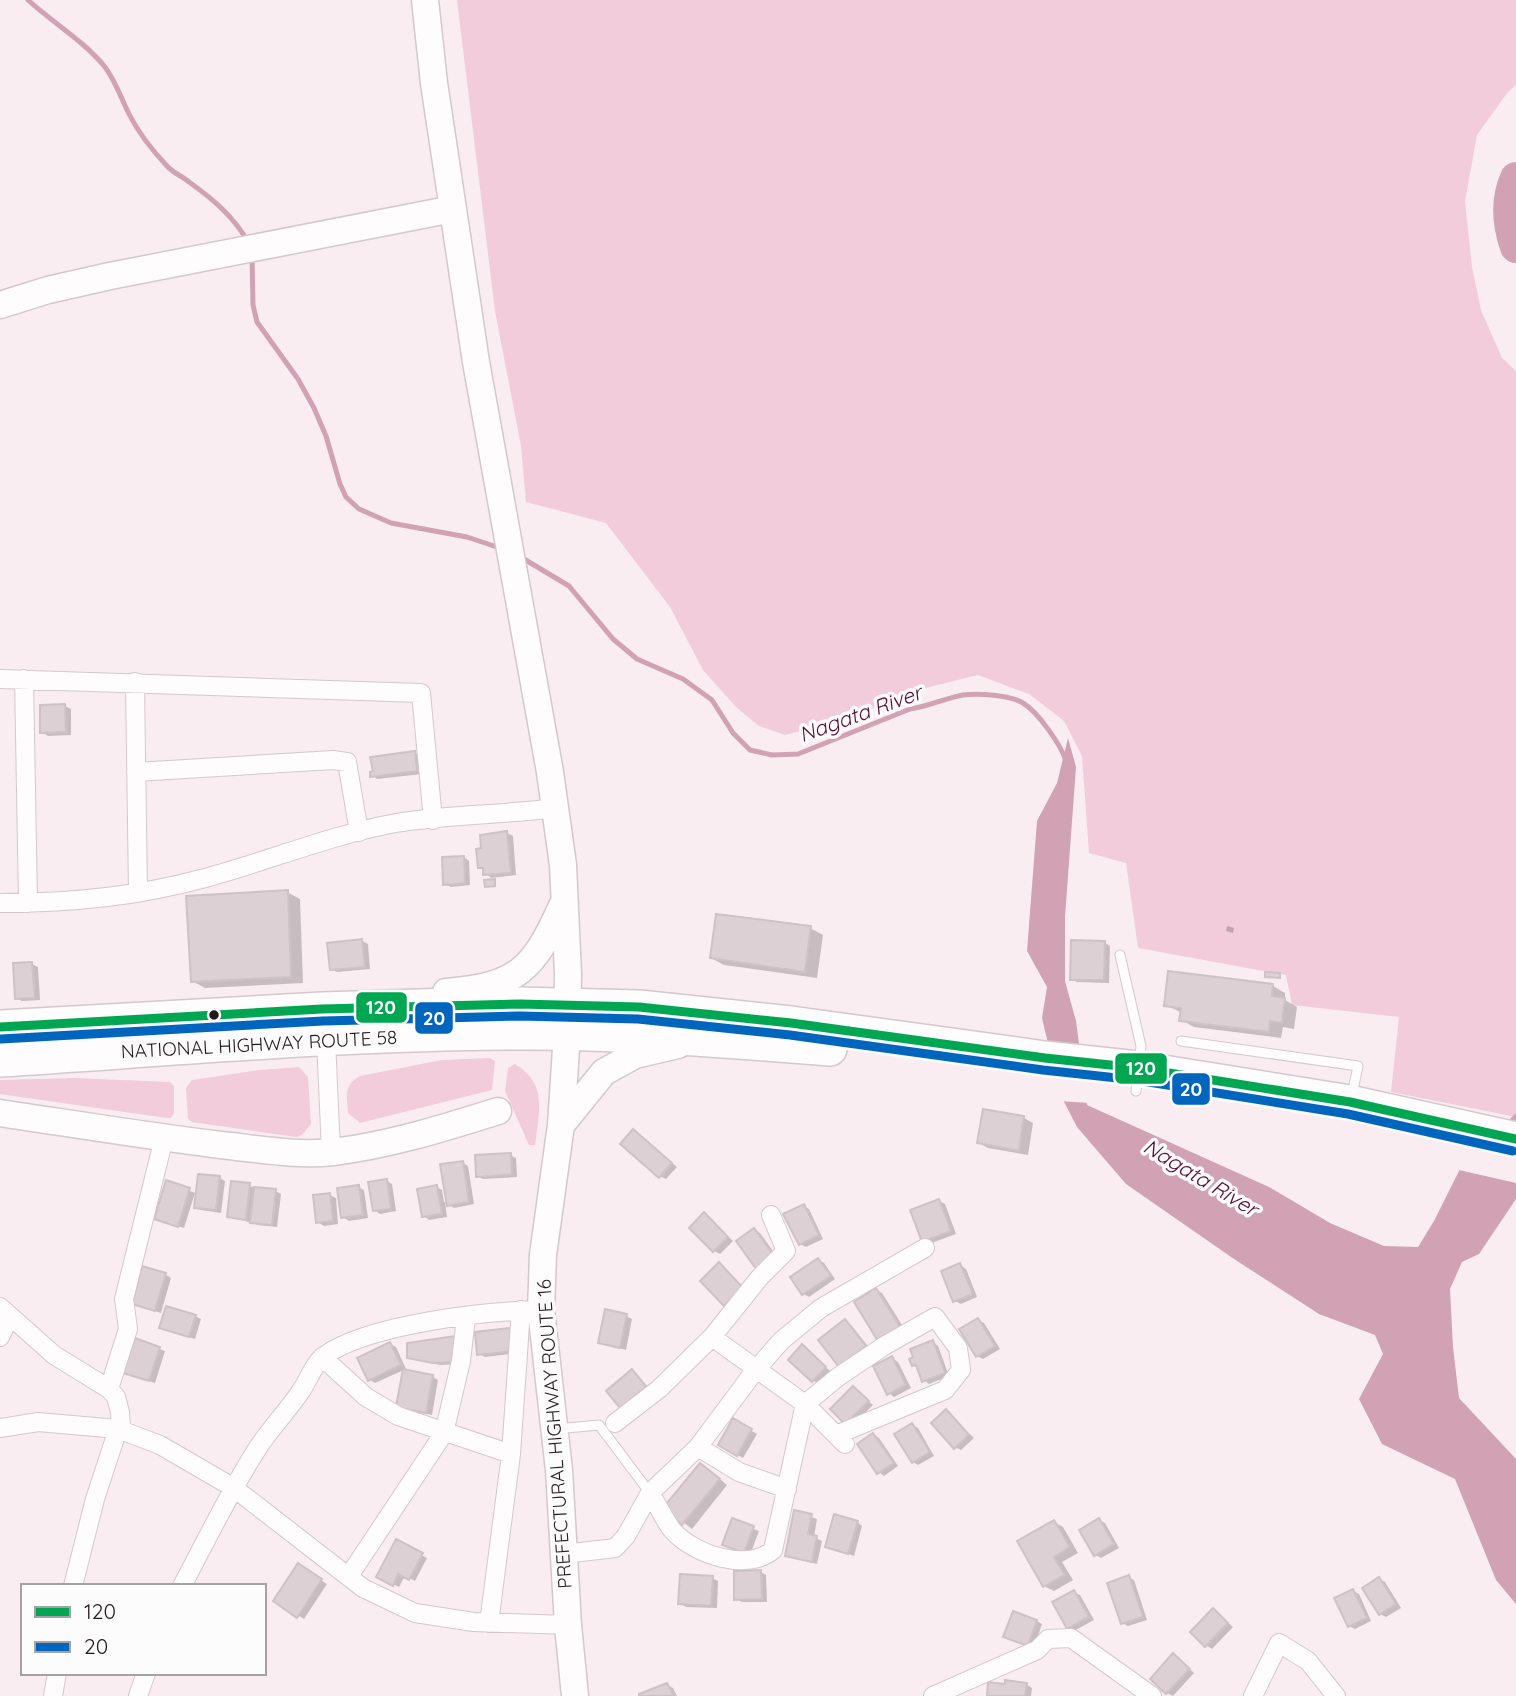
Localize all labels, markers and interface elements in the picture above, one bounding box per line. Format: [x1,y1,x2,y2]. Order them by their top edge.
water label: Nagata River [795,678,928,747]
line badge: 120 [355,991,408,1024]
text: 120 [366,995,396,1019]
line badge: 20 [414,1001,454,1035]
text: 20 [423,1006,445,1030]
unlabelled marker [207,1008,221,1022]
street label: NATIONAL HIGHWAY ROUTE 58 [120,1025,398,1063]
line badge: 120 [1114,1052,1168,1085]
text: 120 [1126,1056,1156,1080]
line badge: 20 [1171,1072,1211,1106]
text: 20 [1180,1077,1202,1101]
water label: Nagata River [1139,1133,1265,1223]
street label: PREFECTURAL HIGHWAY ROUTE 16 [531,1279,577,1589]
legend [21,1584,266,1675]
text: 120 [84,1598,116,1624]
text: 20 [84,1633,108,1659]

